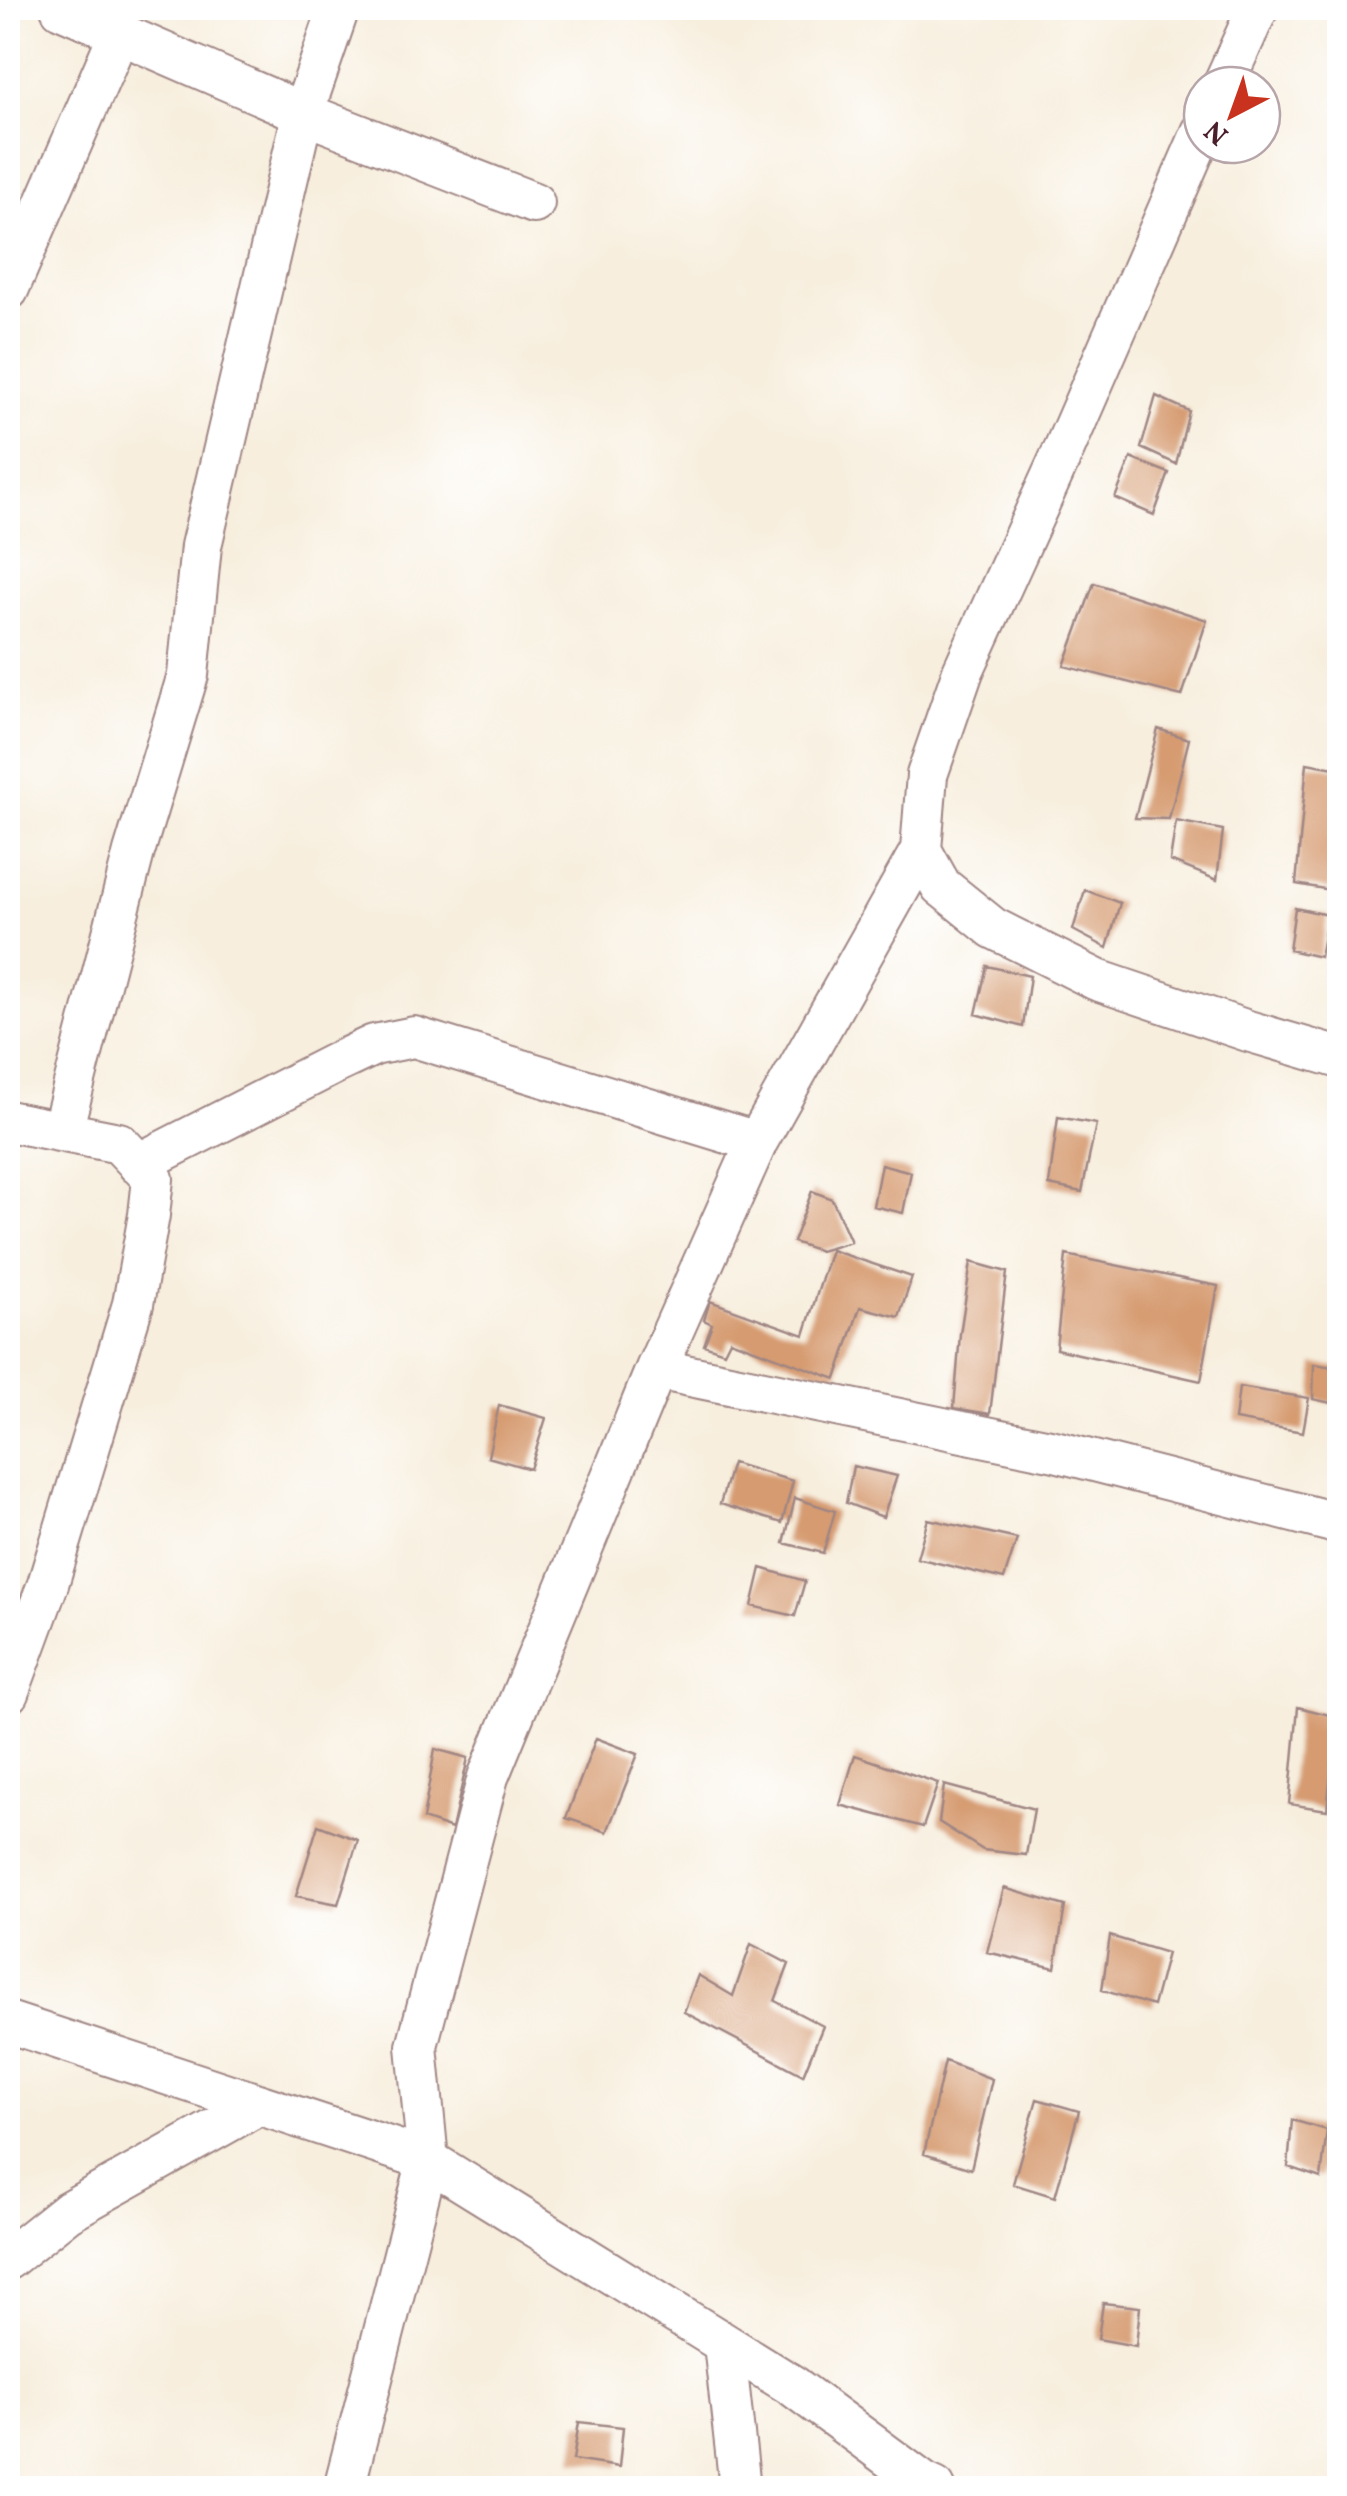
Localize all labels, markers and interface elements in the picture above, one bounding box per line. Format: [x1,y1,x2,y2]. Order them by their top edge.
north arrow [1182,65,1282,165]
text: N [1197,111,1238,153]

